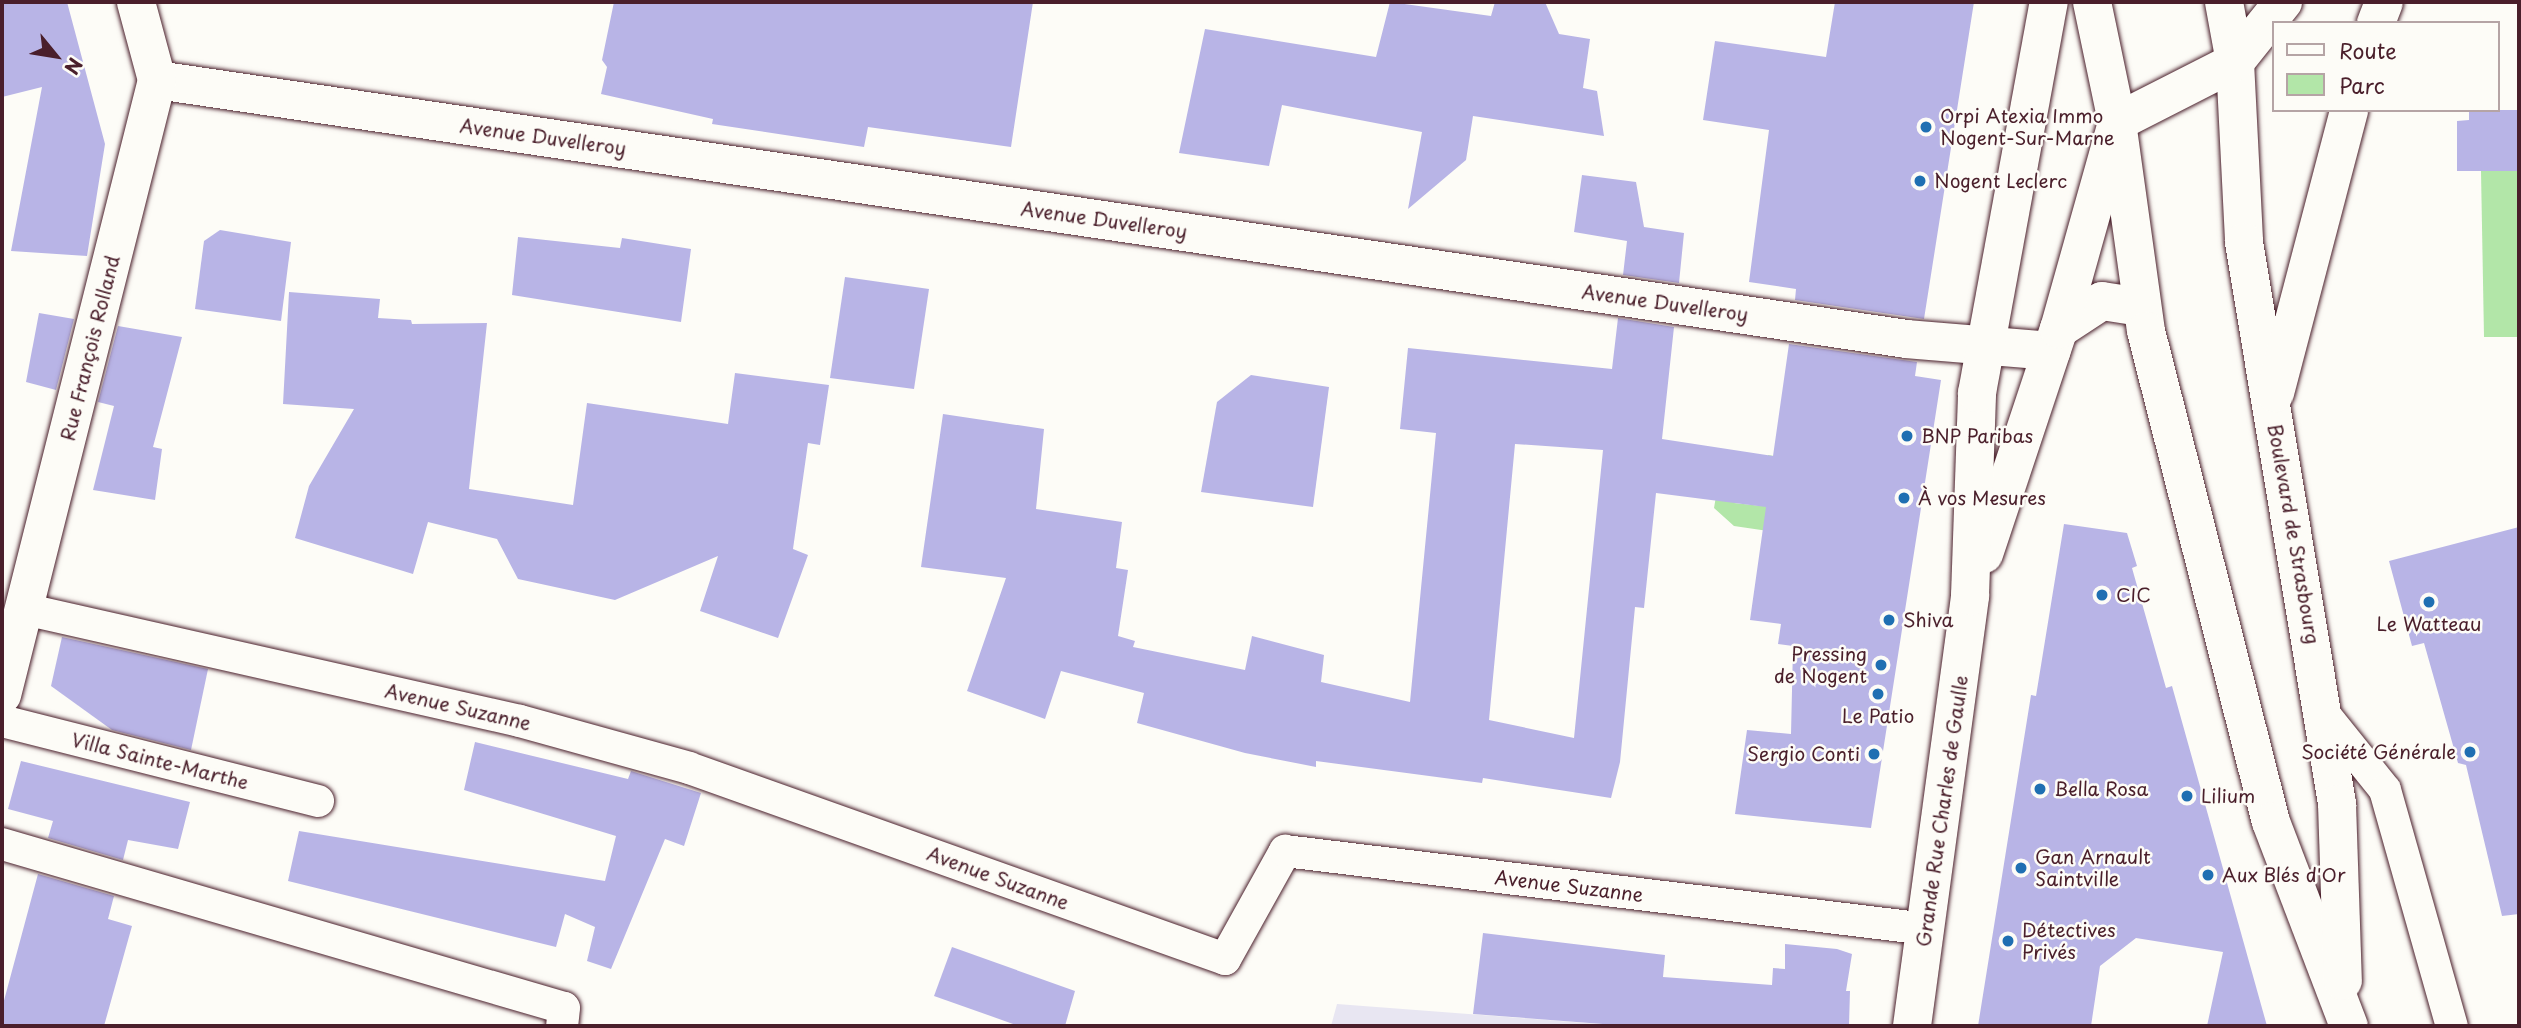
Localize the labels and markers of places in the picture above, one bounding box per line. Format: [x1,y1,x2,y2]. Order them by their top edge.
place label: Orpi Atexia Immo Nogent-Sur-Marne [1940,105,2115,149]
marker: Orpi Atexia Immo Nogent-Sur-Marne [1918,119,1934,135]
place label: Nogent Leclerc [1934,170,2069,192]
marker: Nogent Leclerc [1912,173,1928,189]
place label: BNP Paribas [1921,425,2033,447]
marker: BNP Paribas [1899,428,1915,444]
place label: À vos Mesures [1918,487,2047,509]
marker: À vos Mesures [1896,490,1912,506]
place label: CIC [2116,584,2151,606]
marker: CIC [2094,587,2110,603]
marker: Le Watteau [2421,594,2437,610]
place label: Shiva [1903,609,1954,631]
marker: Shiva [1881,612,1897,628]
place label: Le Watteau [2376,613,2482,635]
place label: Pressing de Nogent [1774,643,1867,687]
marker: Pressing de Nogent [1873,657,1889,673]
marker: Le Patio [1870,686,1886,702]
place label: Le Patio [1842,705,1914,727]
place label: Société Générale [2301,741,2456,763]
place label: Sergio Conti [1747,743,1860,765]
marker: Société Générale [2462,744,2478,760]
marker: Sergio Conti [1866,746,1882,762]
place label: Bella Rosa [2054,778,2149,800]
marker: Bella Rosa [2032,781,2048,797]
place label: Lilium [2201,785,2255,807]
marker: Lilium [2179,788,2195,804]
place label: Gan Arnault Saintville [2035,846,2152,890]
marker: Gan Arnault Saintville [2013,860,2029,876]
place label: Aux Blés d'Or [2222,864,2347,886]
marker: Aux Blés d'Or [2200,867,2216,883]
place label: Détectives Privés [2022,919,2116,963]
marker: Détectives Privés [2000,933,2016,949]

